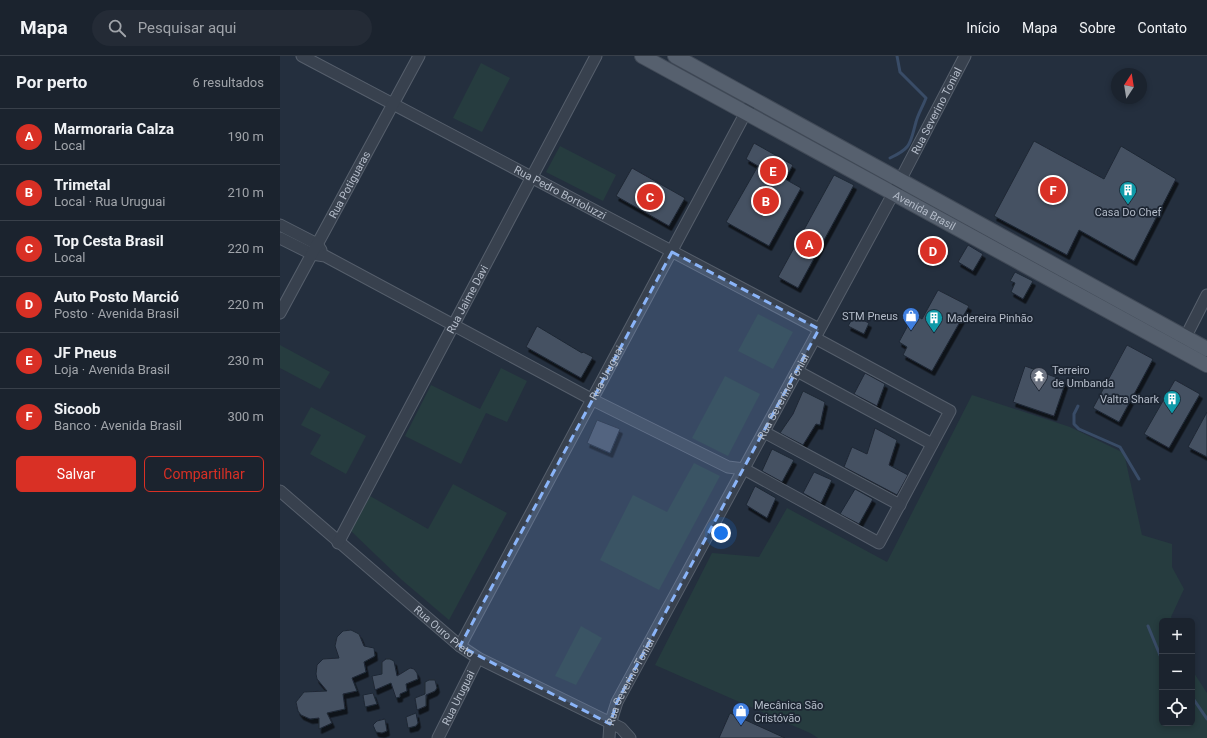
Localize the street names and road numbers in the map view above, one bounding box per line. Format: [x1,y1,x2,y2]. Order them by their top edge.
street label: Rua Severino Tonial [908,65,964,156]
street label: Rua Potiguaras [326,148,373,220]
street label: Rua Pedro Bortoluzzi [512,163,609,222]
street label: Avenida Brasil [891,188,958,233]
street label: Rua Jaime Davi [444,263,491,336]
street label: Rua Uruguai [587,343,626,402]
street label: Rua Severino Tonial [754,351,812,442]
street label: Rua Ouro Preto [411,603,477,660]
street label: Rua Severino Tonial [603,636,657,727]
street label: Rua Uruguai [439,668,477,727]

